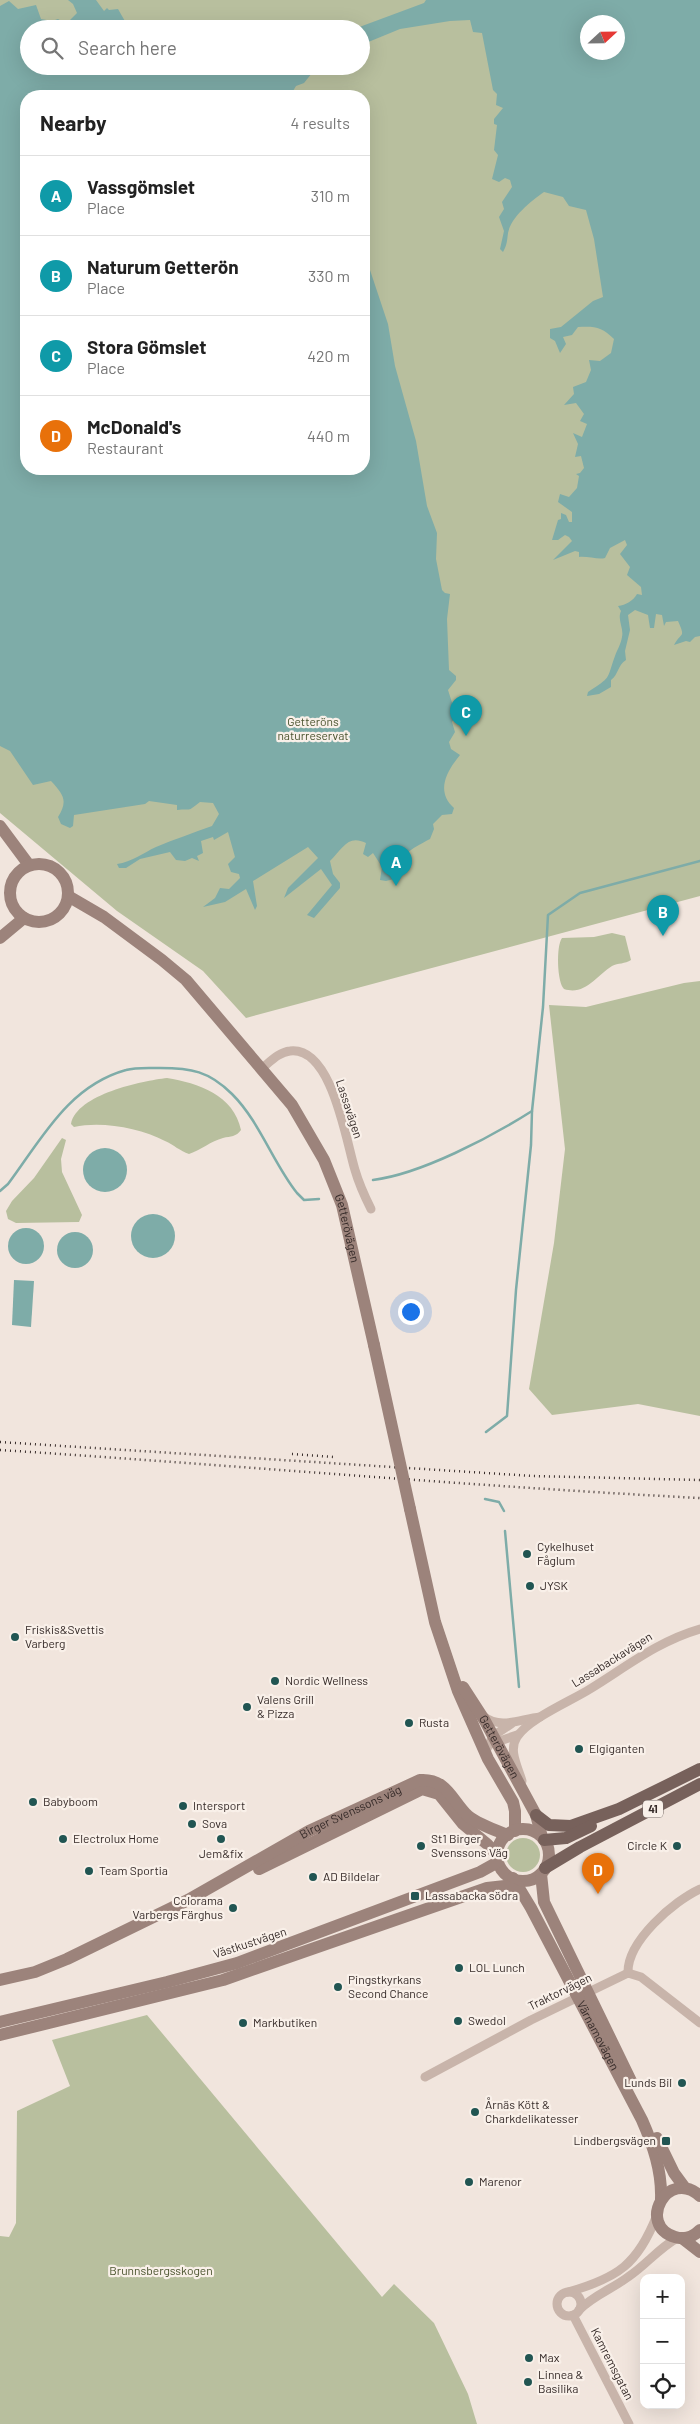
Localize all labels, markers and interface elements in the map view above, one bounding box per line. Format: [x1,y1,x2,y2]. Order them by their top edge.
north arrow [580,15,625,60]
search box [20,20,370,75]
icon: search [38,34,66,62]
text: Search here [78,36,177,59]
text: Nearby [40,110,106,135]
text: 4 results [290,113,350,132]
text: Vassgömslet [87,175,195,198]
text: A [51,186,61,205]
text: 310 m [311,186,350,205]
text: Place [87,198,125,217]
text: Naturum Getterön [87,255,239,278]
text: B [51,266,61,285]
text: 330 m [308,266,350,285]
text: Place [87,278,125,297]
text: Stora Gömslet [87,335,206,358]
text: C [51,346,61,365]
text: 420 m [307,346,350,365]
text: Place [87,358,125,377]
text: McDonald's [87,415,181,438]
text: D [51,426,61,445]
text: 440 m [307,426,350,445]
text: Restaurant [87,438,164,457]
pin: C [450,695,482,736]
park label: Getteröns naturreservat [277,714,349,742]
pin: A [380,845,412,886]
pin: B [647,895,679,936]
street label: Lassavägen [334,1077,366,1140]
street label: Getterövägen [332,1192,363,1264]
your location [398,1299,424,1325]
place label: Cykelhuset Fåglum [537,1539,594,1567]
marker: Cykelhuset Fåglum [521,1548,533,1560]
place label: JYSK [540,1578,569,1592]
marker: JYSK [524,1580,536,1592]
place label: Friskis&Svettis Varberg [25,1622,104,1650]
street label: Lassabackavägen [569,1629,654,1690]
marker: Friskis&Svettis Varberg [9,1631,21,1643]
place label: Nordic Wellness [285,1673,368,1687]
marker: Nordic Wellness [269,1675,281,1687]
place label: Valens Grill & Pizza [257,1692,314,1720]
marker: Valens Grill & Pizza [241,1701,253,1713]
street label: Getterövägen [477,1712,523,1781]
place label: Rusta [419,1715,449,1729]
marker: Rusta [403,1717,415,1729]
place label: Elgiganten [589,1741,645,1755]
marker: Elgiganten [573,1743,585,1755]
street label: Birger Svenssons väg [297,1782,403,1841]
place label: Babyboom [43,1794,98,1808]
marker: Babyboom [27,1796,39,1808]
place label: Intersport [193,1798,245,1812]
marker: Intersport [177,1800,189,1812]
road number: 41 [643,1800,663,1818]
place label: Sova [202,1816,227,1830]
marker: Sova [186,1818,198,1830]
place label: Electrolux Home [73,1831,159,1845]
place label: St1 Birger Svenssons Väg [431,1831,508,1859]
marker: Electrolux Home [57,1833,69,1845]
marker: Jem&fix [215,1833,227,1845]
place label: Circle K [627,1838,668,1852]
marker: St1 Birger Svenssons Väg [415,1840,427,1852]
marker: Circle K [671,1840,683,1852]
place label: Jem&fix [199,1846,243,1860]
pin: D [582,1853,614,1894]
place label: Team Sportia [99,1863,168,1877]
marker: Team Sportia [83,1865,95,1877]
place label: AD Bildelar [323,1869,380,1883]
marker: AD Bildelar [307,1871,319,1883]
place label: Lassabacka södra [425,1888,518,1902]
marker: Lassabacka södra [409,1890,421,1902]
place label: Colorama Varbergs Färghus [133,1893,223,1921]
marker: Colorama Varbergs Färghus [227,1902,239,1914]
street label: Västkustvägen [211,1924,288,1960]
place label: LOL Lunch [469,1960,525,1974]
marker: LOL Lunch [453,1962,465,1974]
street label: Traktorvägen [525,1970,594,2013]
place label: Pingstkyrkans Second Chance [348,1972,428,2000]
marker: Pingstkyrkans Second Chance [332,1981,344,1993]
street label: Värnamovägen [575,1998,623,2072]
place label: Swedol [468,2013,506,2027]
place label: Markbutiken [253,2015,317,2029]
marker: Swedol [452,2015,464,2027]
marker: Markbutiken [237,2017,249,2029]
place label: Lunds Bil [624,2075,672,2089]
marker: Lunds Bil [676,2077,688,2089]
place label: Årnäs Kött & Charkdelikatesser [485,2097,579,2125]
marker: Årnäs Kött & Charkdelikatesser [469,2106,481,2118]
place label: Lindbergsvägen [573,2133,656,2147]
marker: Lindbergsvägen [660,2135,672,2147]
place label: Marenor [479,2174,522,2188]
marker: Marenor [463,2176,475,2188]
park label: Brunnsbergsskogen [109,2263,213,2277]
map controls [640,2274,685,2409]
button: + [640,2274,685,2319]
button: − [640,2319,685,2364]
street label: Kamremsgatan [589,2325,637,2402]
place label: Max [539,2350,560,2364]
marker: Max [523,2352,535,2364]
button: locate [640,2364,685,2409]
place label: Linnea & Basilika [538,2367,584,2395]
marker: Linnea & Basilika [522,2376,534,2388]

